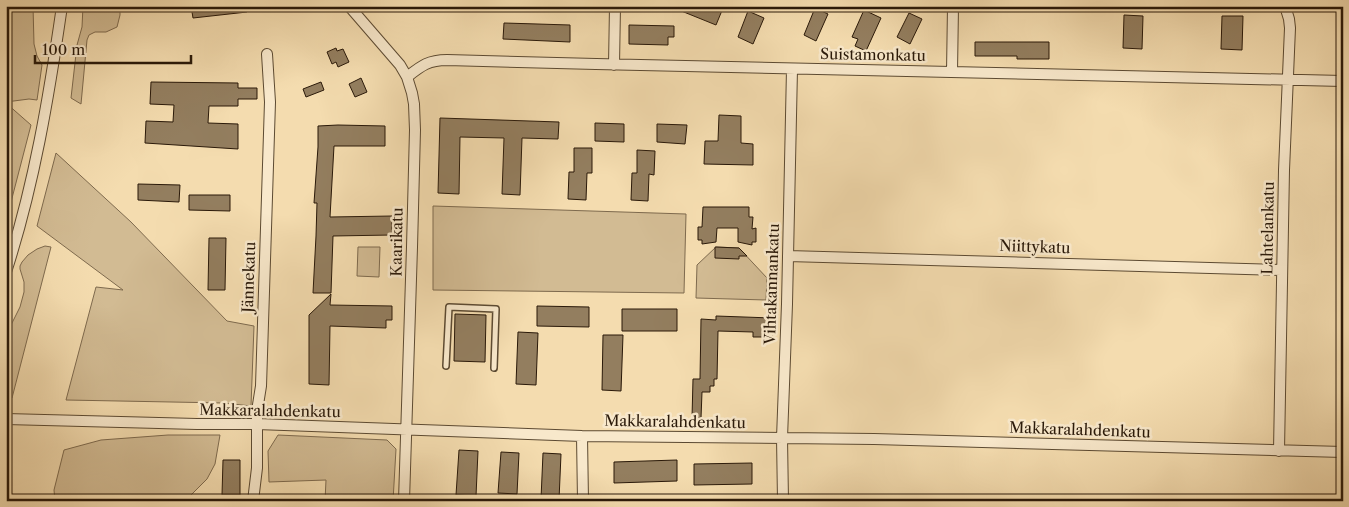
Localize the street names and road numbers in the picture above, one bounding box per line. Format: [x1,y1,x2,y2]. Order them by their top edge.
street label: Suistamonkatu [820,44,926,65]
street label: Lahtelankatu [1257,181,1278,275]
street label: Kaarikatu [386,207,407,277]
street label: Vihtakannankatu [760,223,783,346]
street label: Niittykatu [999,236,1071,257]
street label: Jännekatu [238,241,259,315]
street label: Makkaralahdenkatu [199,400,341,421]
street label: Makkaralahdenkatu [604,411,746,432]
street label: Makkaralahdenkatu [1009,418,1151,441]

